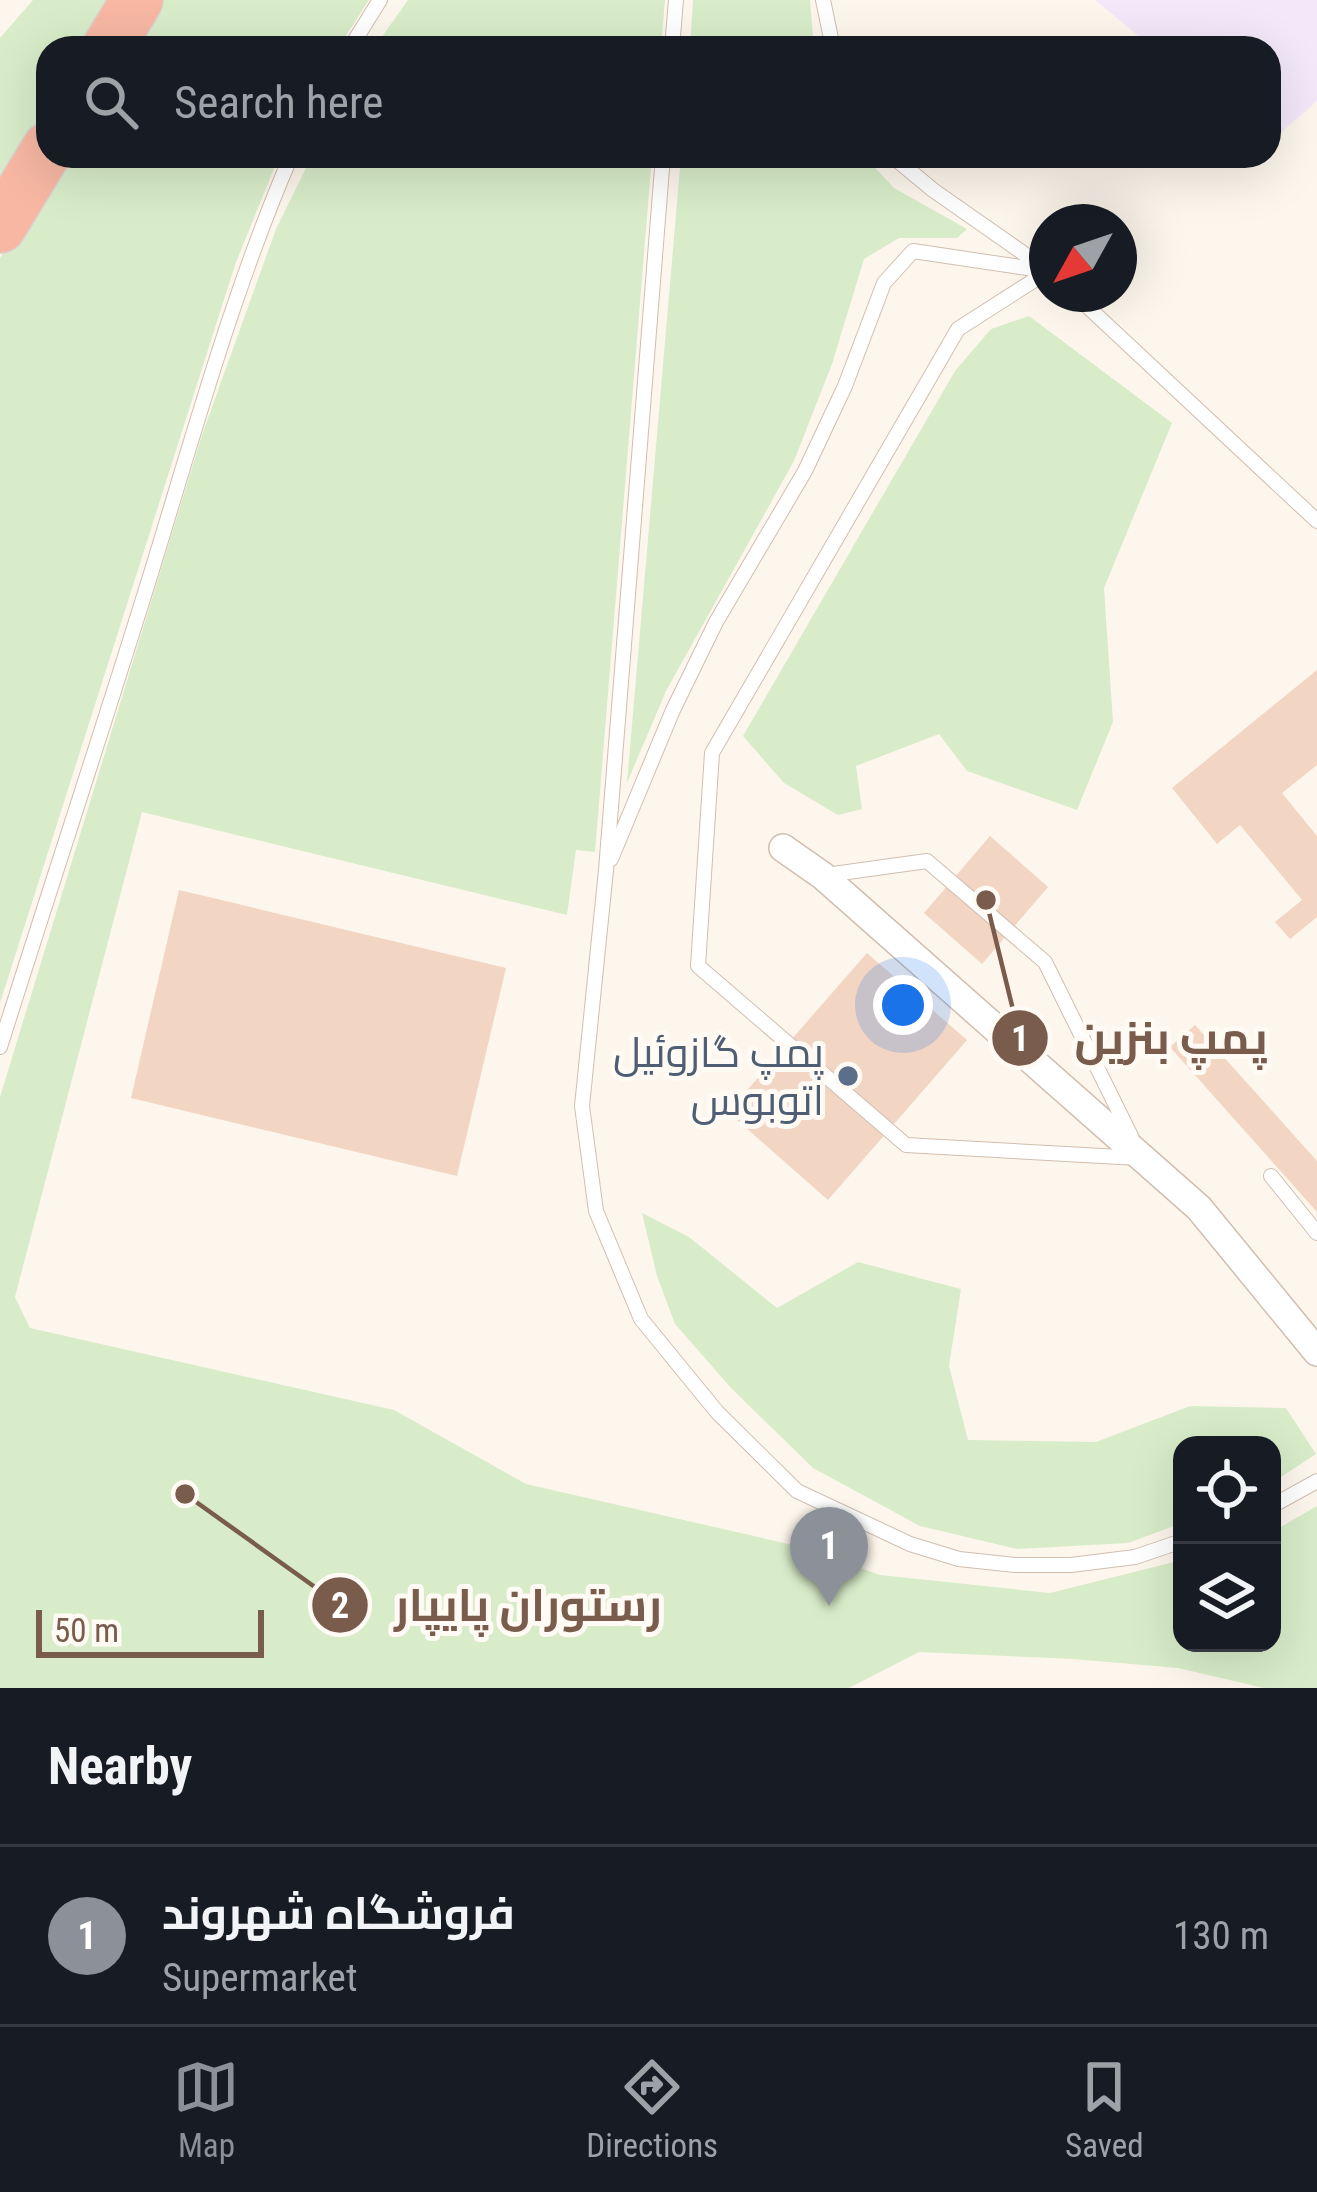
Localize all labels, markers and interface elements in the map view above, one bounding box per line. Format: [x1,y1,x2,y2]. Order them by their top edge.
search box [36,36,1281,168]
icon: search [78,69,144,135]
text: Search here [174,76,383,129]
north arrow [1029,204,1137,312]
your location [873,975,933,1035]
callout: پمپ بنزین [990,997,1291,1078]
text: پمپ بنزین [1074,1012,1268,1070]
text: 1 [1011,1018,1029,1060]
place label: پمپ گازوئیل اتوبوس [613,1028,824,1125]
marker: پمپ گازوئیل اتوبوس [835,1063,861,1089]
map controls [1173,1436,1281,1652]
button: locate [1173,1436,1281,1544]
pin: 1 [790,1507,868,1606]
button: layers [1173,1544,1281,1652]
callout: رستوران پایپار [310,1565,686,1646]
text: رستوران پایپار [393,1579,662,1637]
text: 2 [331,1585,349,1627]
scale bar [36,1604,264,1657]
text: 50 m [54,1611,119,1650]
text: Nearby [48,1737,192,1796]
text: فروشگاه شهروند [162,1887,515,1940]
text: 1 [77,1913,97,1959]
text: 130 m [1173,1913,1269,1959]
text: Supermarket [162,1955,357,2001]
tab: Map [173,2054,239,2165]
tab: Directions [586,2054,718,2165]
tab: Saved [1065,2054,1144,2165]

